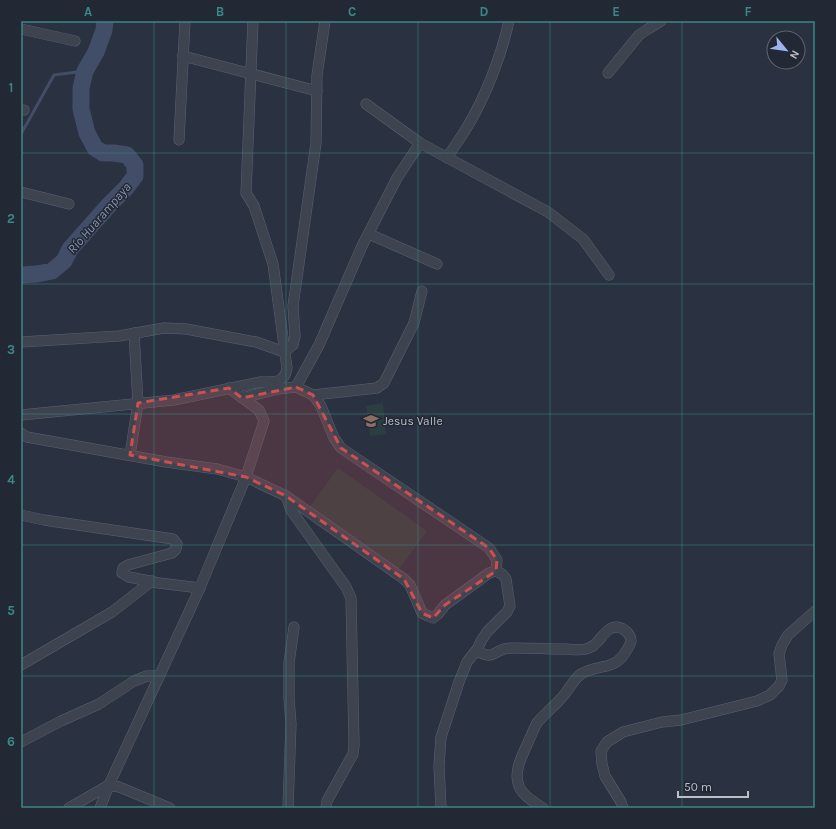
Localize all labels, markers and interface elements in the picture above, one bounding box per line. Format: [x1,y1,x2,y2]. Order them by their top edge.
text: A [84,4,92,19]
text: B [216,4,224,19]
text: C [348,4,356,19]
text: D [480,4,489,19]
text: E [612,4,620,19]
text: F [744,4,752,19]
north arrow [766,30,806,70]
text: N [787,48,802,61]
text: 1 [9,80,13,95]
water label: Río Huarampaya [64,179,134,256]
text: 2 [7,211,15,226]
text: 3 [7,342,15,357]
school or university icon: Jesus Valle [362,412,380,430]
place label: Jesus Valle [383,414,443,428]
text: 4 [7,472,15,487]
text: 5 [7,603,15,618]
text: 6 [7,734,15,749]
scale bar [678,773,748,799]
text: 50 m [684,780,712,794]

